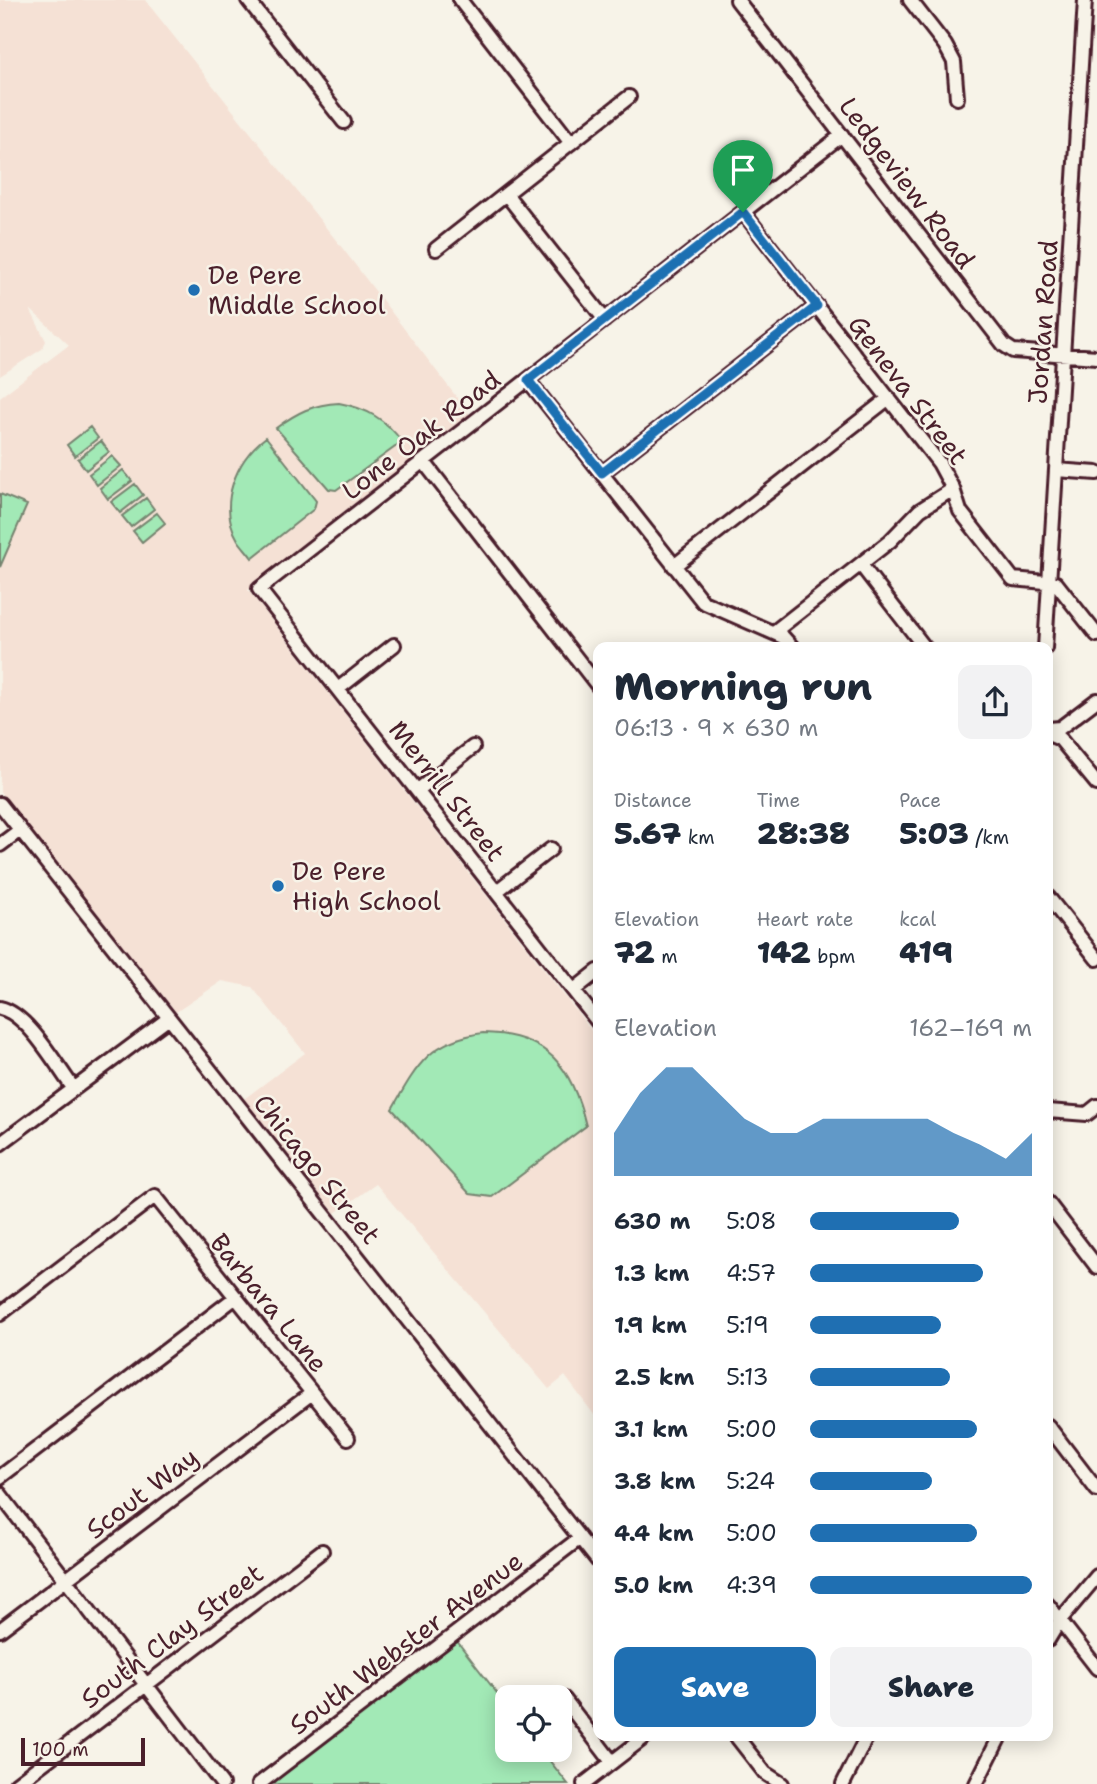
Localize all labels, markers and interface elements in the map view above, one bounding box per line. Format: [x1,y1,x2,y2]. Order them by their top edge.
street label: Ledgeview Road [831,90,983,276]
pin [713,140,773,212]
icon: arrive [724,151,762,189]
street label: Jordan Road [1019,239,1066,405]
place label: De Pere Middle School [208,257,386,322]
marker: De Pere Middle School [186,282,202,298]
street label: Geneva Street [841,308,976,472]
street label: Lone Oak Road [334,362,507,508]
text: Morning run [614,661,872,712]
button: share [958,665,1032,739]
street label: Merrill Street [381,713,514,868]
text: 06:13 · 9 × 630 m [614,713,818,743]
text: Distance [614,788,692,813]
text: Time [757,788,800,813]
text: Pace [899,788,941,813]
text: 5.67 [614,813,681,854]
text: 28:38 [757,813,850,854]
text: 5:03 [899,813,969,854]
text: km [681,825,715,850]
text: /km [969,825,1009,850]
place label: De Pere High School [292,853,441,918]
marker: De Pere High School [270,878,286,894]
text: Elevation [614,907,699,932]
text: Heart rate [757,907,853,932]
text: kcal [899,907,936,932]
text: 72 [614,932,655,973]
text: 142 [757,932,811,973]
text: 419 [899,932,953,973]
text: m [655,944,678,969]
text: bpm [811,944,856,969]
text: Elevation [614,1013,717,1043]
text: 162–169 m [909,1013,1032,1043]
street label: Chicago Street [246,1086,389,1251]
text: 630 m [614,1206,690,1236]
text: 5:08 [726,1206,777,1236]
street label: Barbara Lane [202,1226,336,1380]
text: 1.3 km [614,1258,689,1288]
text: 4:57 [726,1258,776,1288]
text: 1.9 km [614,1310,687,1340]
text: 5:19 [726,1310,769,1340]
text: 2.5 km [614,1362,695,1392]
text: 5:13 [726,1362,769,1392]
text: 3.1 km [614,1414,688,1444]
text: 5:00 [726,1414,777,1444]
street label: Scout Way [78,1439,205,1546]
text: 3.8 km [614,1466,695,1496]
text: 5:24 [726,1466,775,1496]
text: 4.4 km [614,1518,694,1548]
text: 5:00 [726,1518,777,1548]
street label: South Webster Avenue [282,1543,530,1742]
street label: South Clay Street [73,1555,270,1716]
text: 5.0 km [614,1570,693,1600]
text: 4:39 [726,1570,777,1600]
button: Save [614,1647,816,1727]
button: Share [830,1647,1032,1727]
map controls [495,1685,572,1762]
button: locate [495,1685,572,1762]
scale bar [21,1735,145,1767]
text: 100 m [32,1737,89,1762]

